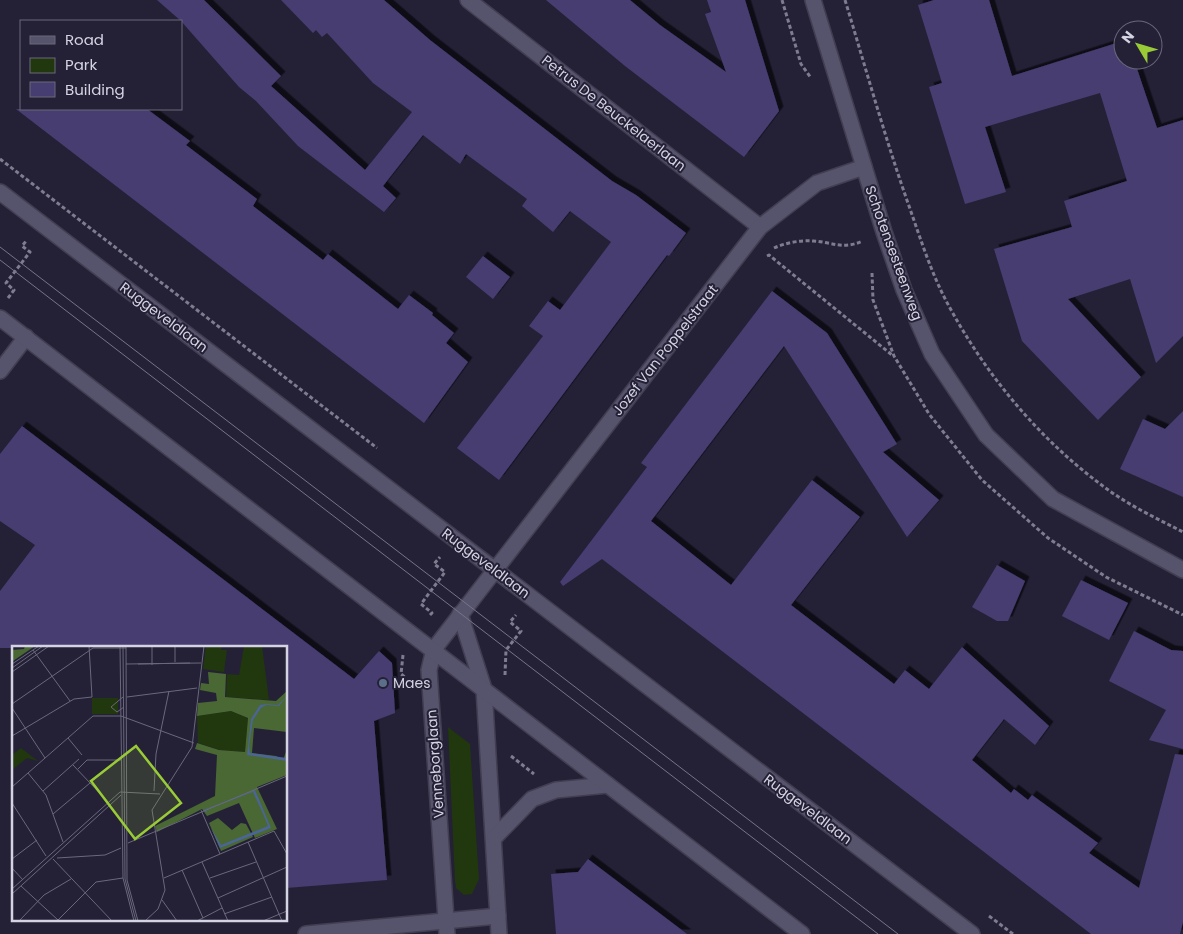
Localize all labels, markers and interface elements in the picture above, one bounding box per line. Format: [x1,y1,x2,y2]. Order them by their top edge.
legend [20,20,182,110]
north arrow [1113,20,1163,70]
text: N [1117,27,1139,47]
text: Road [65,29,104,50]
street label: Petrus De Beuckelaerlaan [538,50,690,176]
text: Park [65,54,97,75]
text: Building [65,79,125,100]
street label: Schotensesteenweg [860,183,928,323]
street label: Ruggeveldlaan [116,277,212,357]
street label: Jozef Van Poppelstraat [608,280,722,420]
street label: Ruggeveldlaan [438,523,534,603]
inset map [12,646,288,922]
place label: Maes [393,673,431,693]
marker: Maes [377,677,389,689]
street label: Venneborglaan [421,709,449,819]
street label: Ruggeveldlaan [760,769,856,849]

